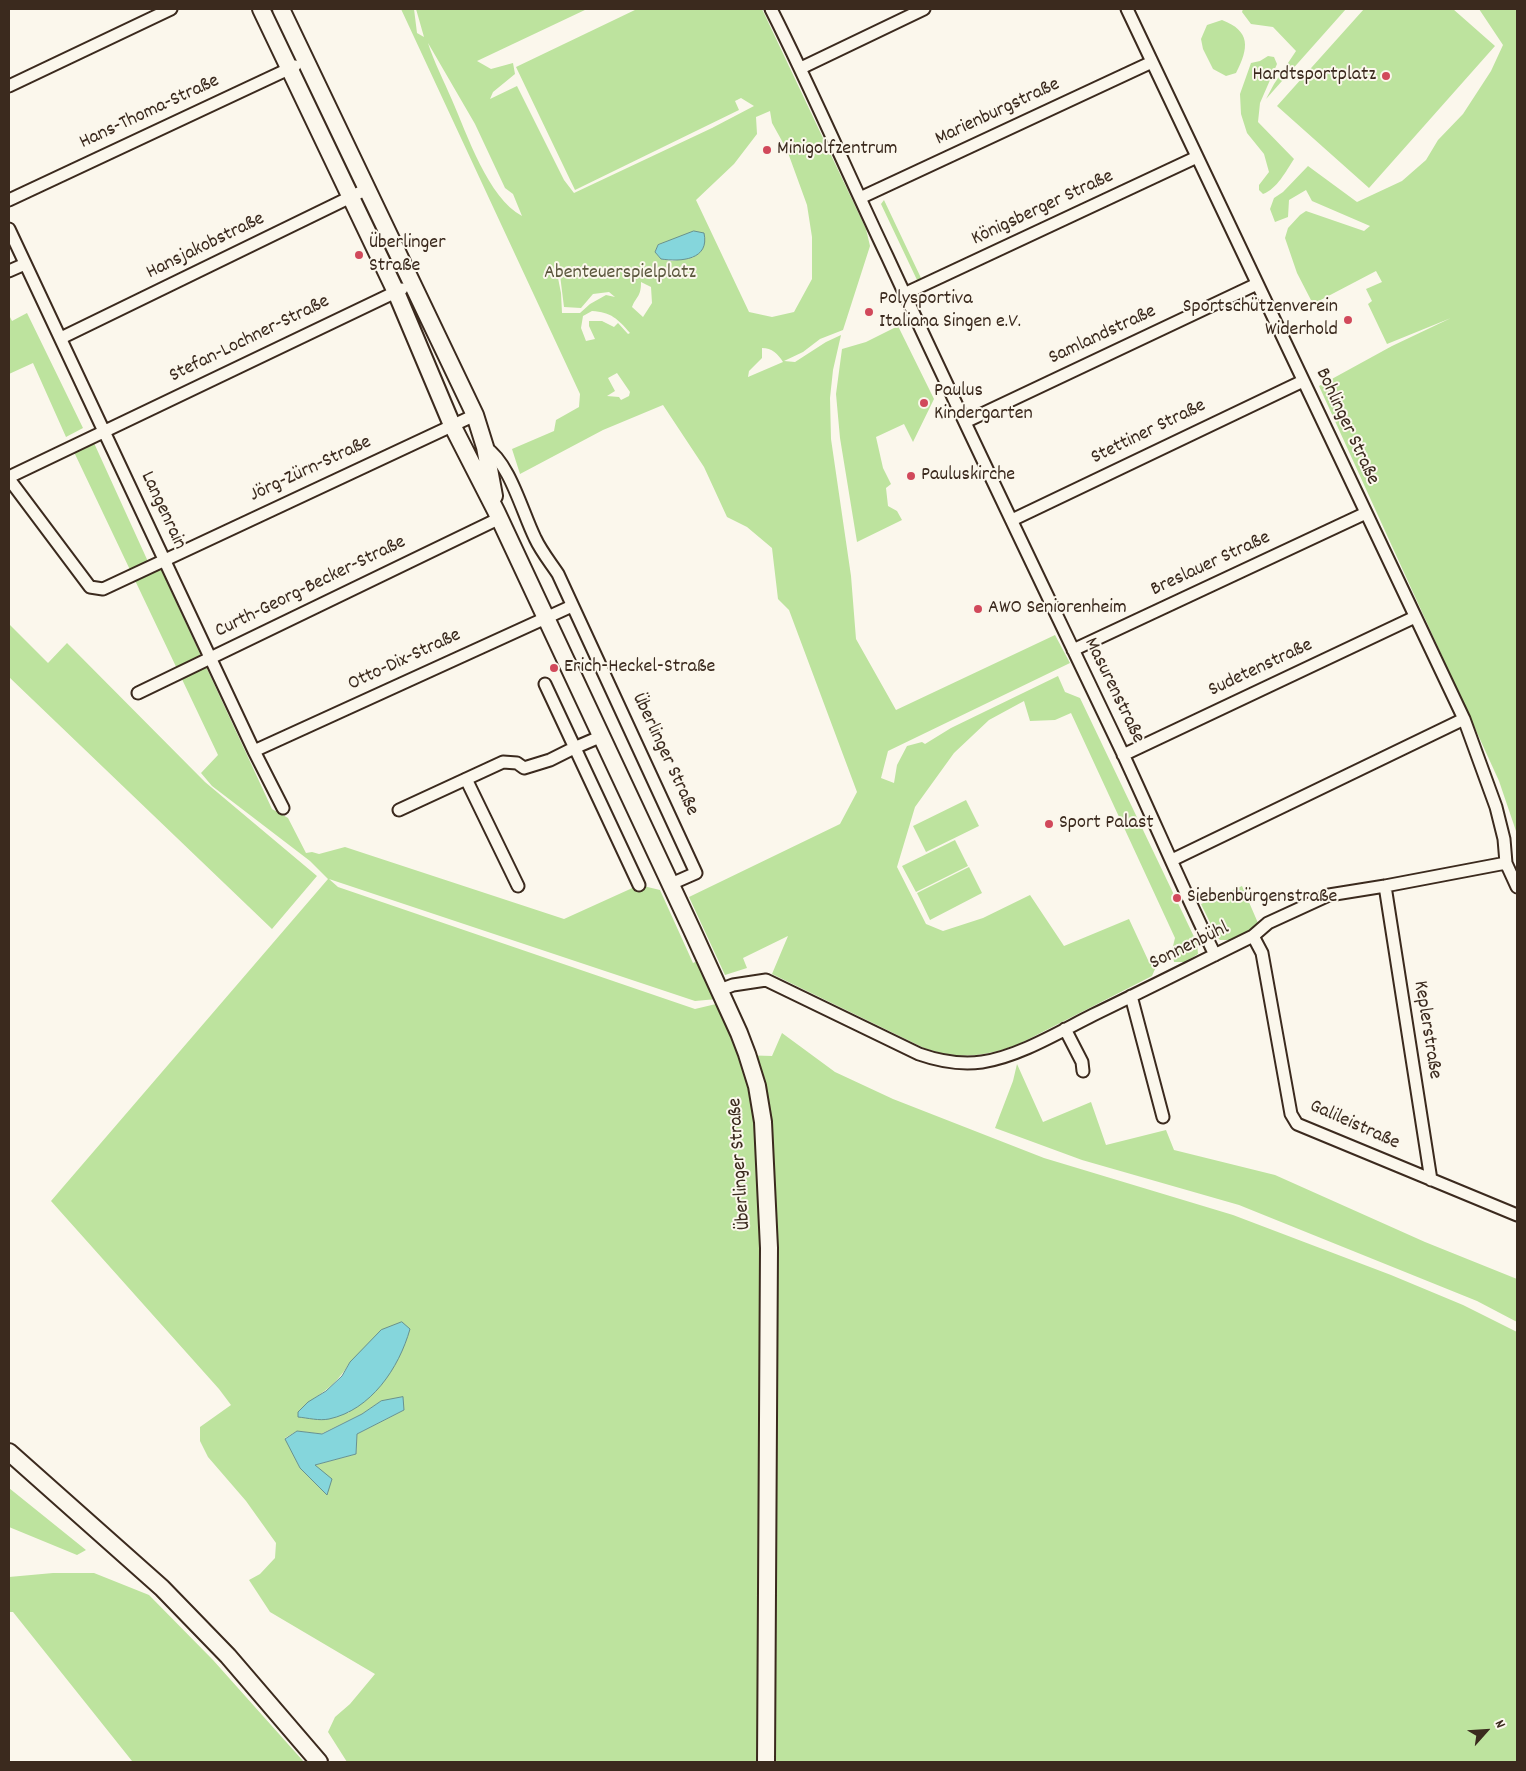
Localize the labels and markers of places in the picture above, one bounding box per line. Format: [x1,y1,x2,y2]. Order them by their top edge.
place label: Hardtsportplatz [1253,64,1376,88]
marker: Hardtsportplatz [1380,70,1392,82]
place label: Minigolfzentrum [777,138,898,162]
marker: Minigolfzentrum [761,144,773,156]
place label: Überlinger Straße [369,232,446,279]
marker: Überlinger Straße [353,249,365,261]
place label: Polysportiva Italiana Singen e.V. [879,288,1021,335]
place label: Sportschützenverein Widerhold [1183,296,1338,343]
marker: Polysportiva Italiana Singen e.V. [863,306,875,318]
marker: Sportschützenverein Widerhold [1342,314,1354,326]
place label: Paulus Kindergarten [934,380,1033,427]
marker: Paulus Kindergarten [918,397,930,409]
place label: Pauluskirche [921,464,1015,488]
marker: Pauluskirche [905,470,917,482]
place label: AWO Seniorenheim [988,597,1127,621]
marker: AWO Seniorenheim [972,603,984,615]
place label: Erich-Heckel-Straße [564,656,715,680]
marker: Erich-Heckel-Straße [548,662,560,674]
place label: Sport Palast [1059,812,1154,836]
marker: Sport Palast [1043,818,1055,830]
place label: Siebenbürgenstraße [1187,886,1337,910]
marker: Siebenbürgenstraße [1171,892,1183,904]

